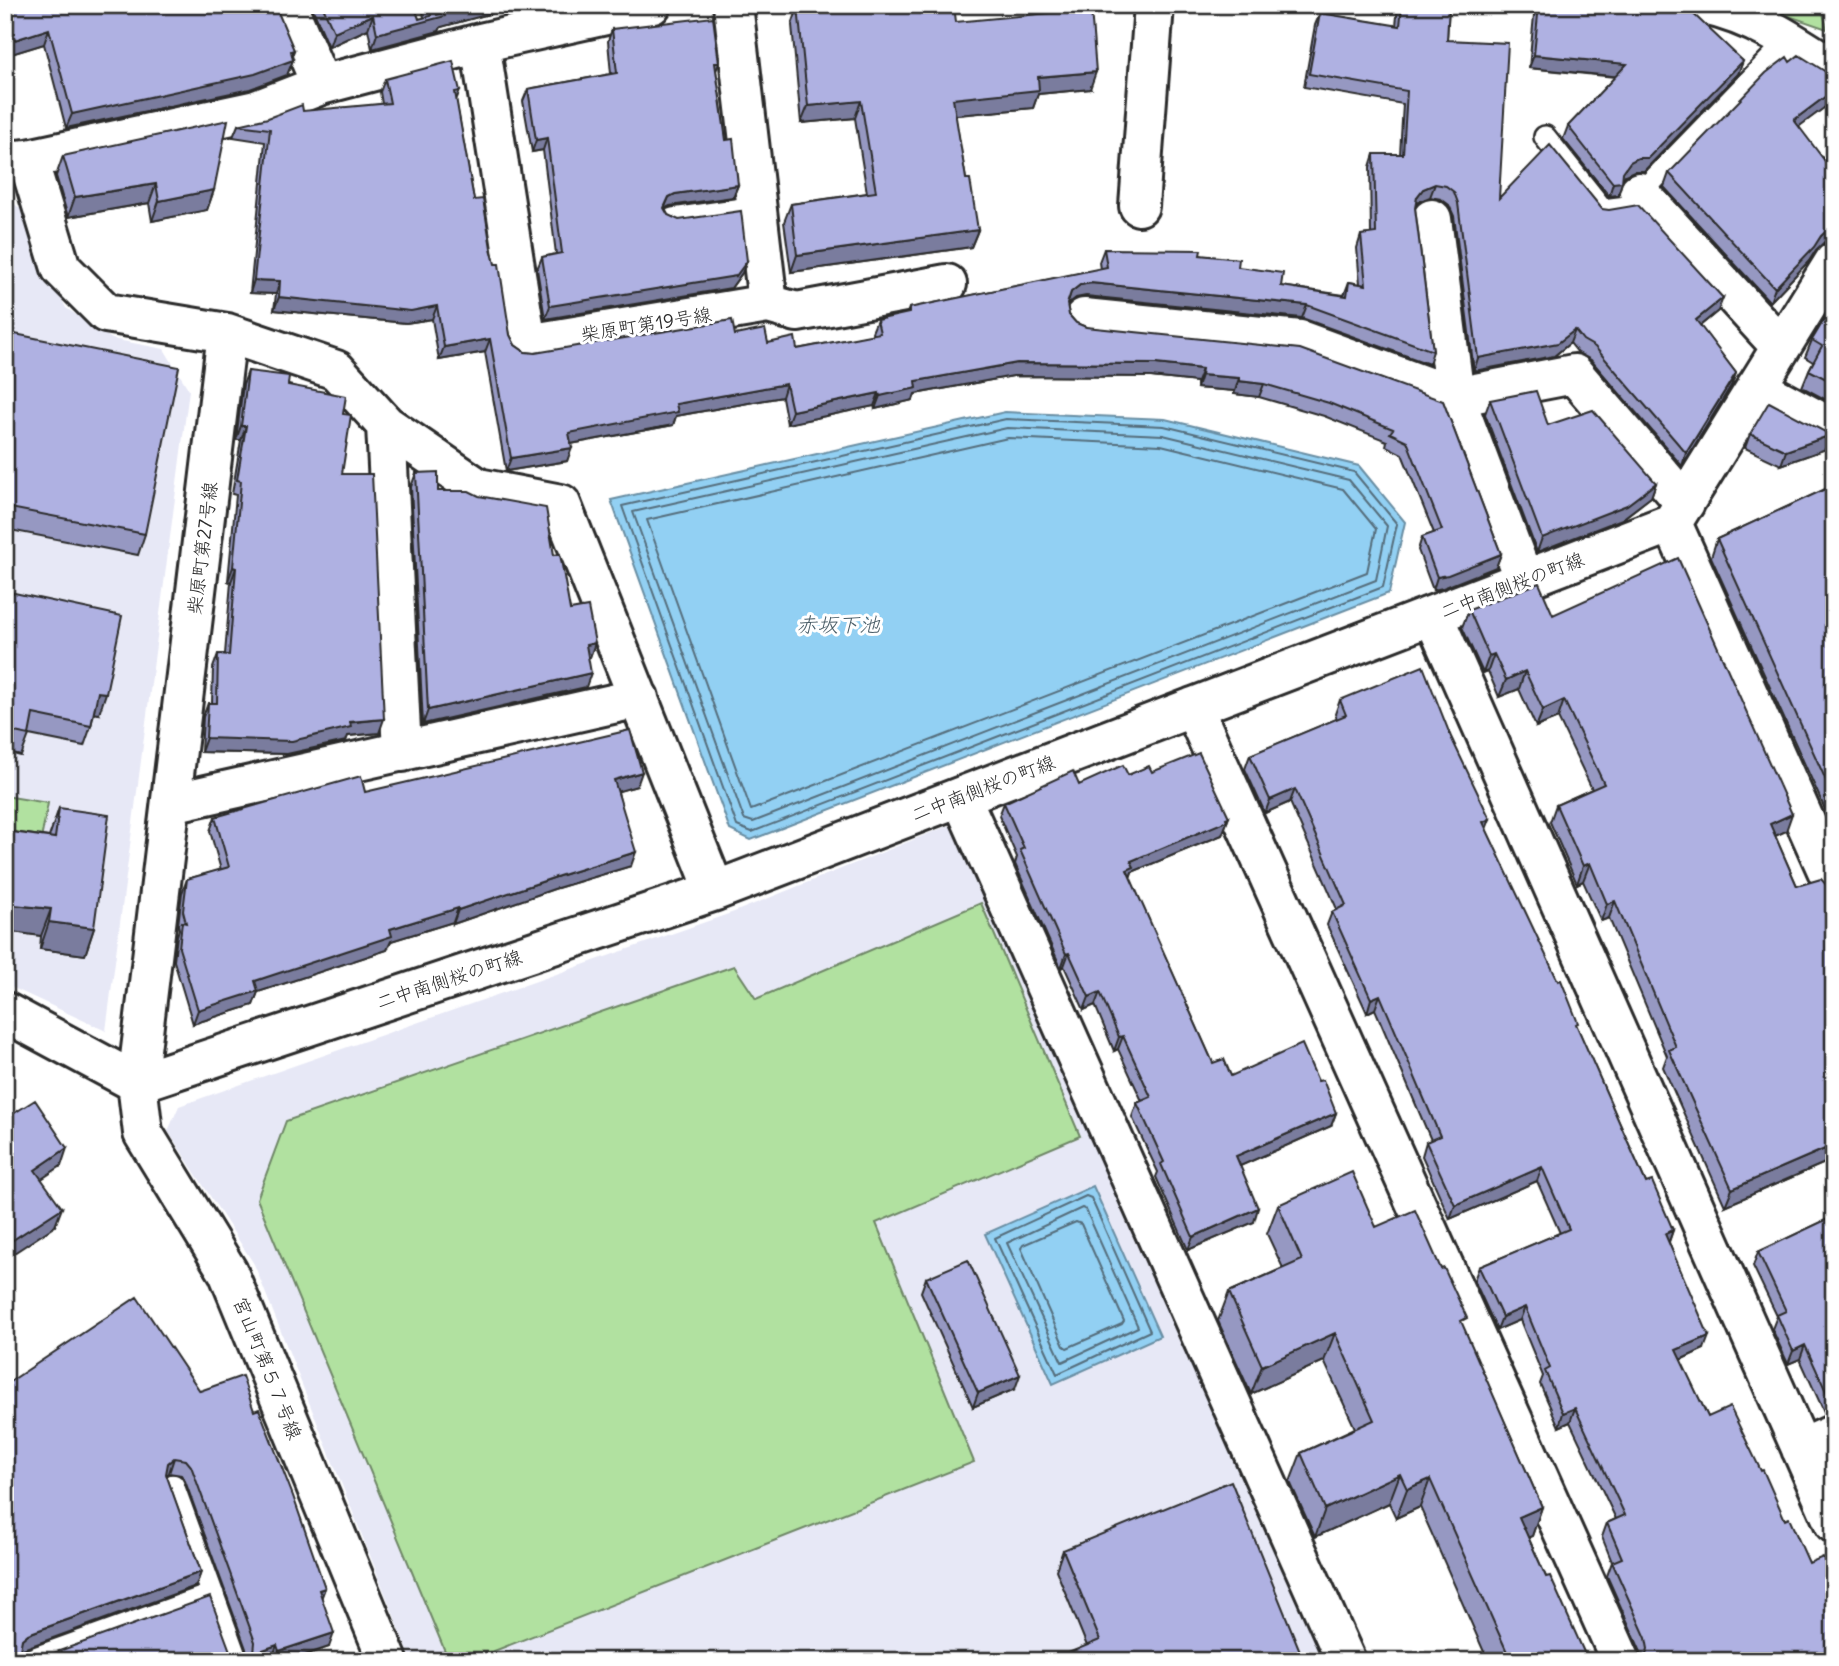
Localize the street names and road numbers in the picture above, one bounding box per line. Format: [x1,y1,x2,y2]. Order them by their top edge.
street label: 柴原町第19号線 [579,302,713,346]
street label: 柴原町第27号線 [182,480,222,616]
street label: 二中南側桜の町線 [1437,547,1587,623]
street label: 二中南側桜の町線 [908,750,1058,826]
street label: 二中南側桜の町線 [373,944,525,1014]
street label: 宮山町第５７号線 [228,1293,308,1443]

